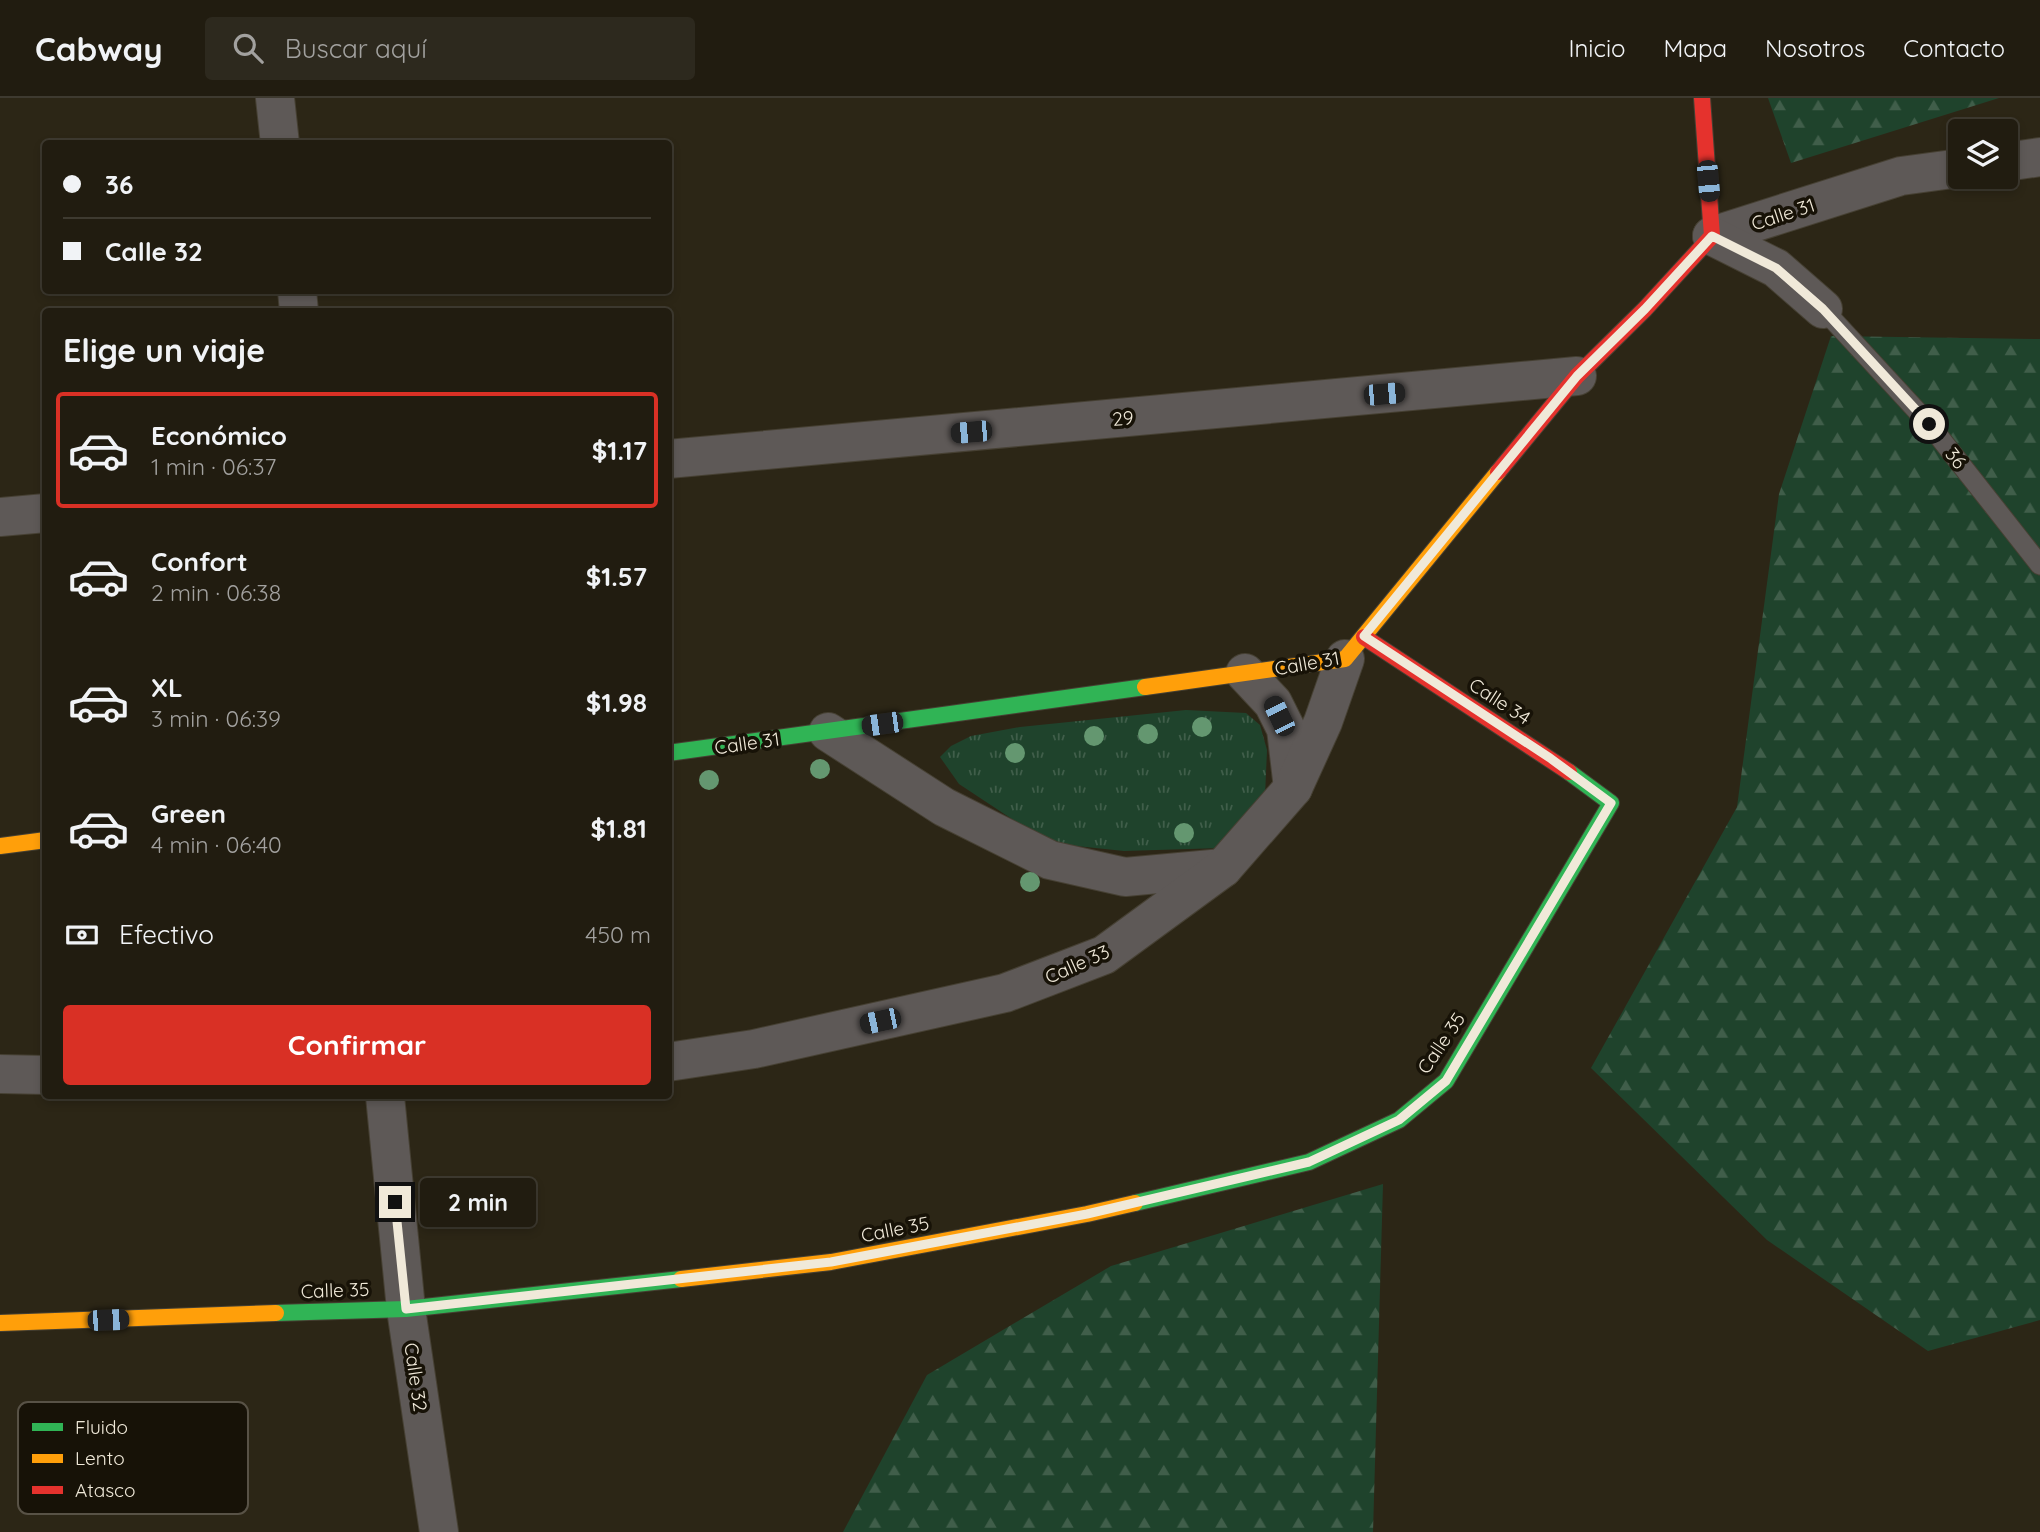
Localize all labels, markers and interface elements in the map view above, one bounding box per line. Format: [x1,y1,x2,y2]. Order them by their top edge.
search box [205,17,695,80]
text: Cabway [35,28,163,69]
icon: search [229,29,267,67]
text: Buscar aquí [285,32,427,65]
text: Inicio [1568,33,1626,63]
text: Mapa [1664,33,1727,63]
text: Nosotros [1765,33,1865,63]
text: Contacto [1903,33,2005,63]
map controls [1948,119,2018,189]
button: layers [1948,119,2018,189]
car [1696,159,1721,203]
text: 36 [105,168,133,201]
street label: Calle 31 [1748,192,1818,236]
text: Calle 32 [105,235,203,268]
text: Elige un viaje [63,330,265,370]
car [1363,382,1406,406]
street label: 29 [1111,405,1135,431]
route start [1913,408,1945,440]
icon: car [67,419,130,482]
text: Económico [151,419,287,452]
car [950,420,993,444]
text: $1.17 [592,434,647,467]
street label: 36 [1940,443,1972,473]
text: 1 min · 06:37 [151,452,276,481]
icon: car [67,545,130,608]
text: Confort [151,545,248,578]
text: $1.57 [586,560,647,593]
text: 2 min · 06:38 [151,578,281,607]
street label: Calle 31 [1273,646,1341,680]
icon: car [67,671,130,734]
text: XL [151,671,183,704]
street label: Calle 34 [1465,672,1535,730]
text: $1.98 [586,686,647,719]
car [1261,693,1298,739]
text: 3 min · 06:39 [151,704,281,733]
car [860,711,905,737]
street label: Calle 31 [713,727,781,759]
icon: car [67,797,130,860]
text: Green [151,797,226,830]
text: $1.81 [591,812,647,845]
text: 4 min · 06:40 [151,830,282,859]
icon: cash [63,916,101,954]
text: Efectivo [119,918,214,951]
text: 450 m [585,920,651,949]
street label: Calle 33 [1041,939,1113,989]
button: Confirmar [63,1005,651,1085]
car [858,1006,903,1036]
street label: Calle 35 [1412,1008,1470,1078]
callout: 2 min [420,1178,535,1226]
route end [379,1186,411,1218]
text: 2 min [448,1188,508,1217]
street label: Calle 35 [859,1211,931,1247]
street label: Calle 35 [300,1277,370,1303]
car [87,1309,130,1331]
street label: Calle 32 [399,1341,433,1413]
legend [18,1402,248,1514]
text: Fluido [75,1415,128,1439]
text: Lento [75,1446,125,1470]
text: Atasco [75,1478,135,1502]

